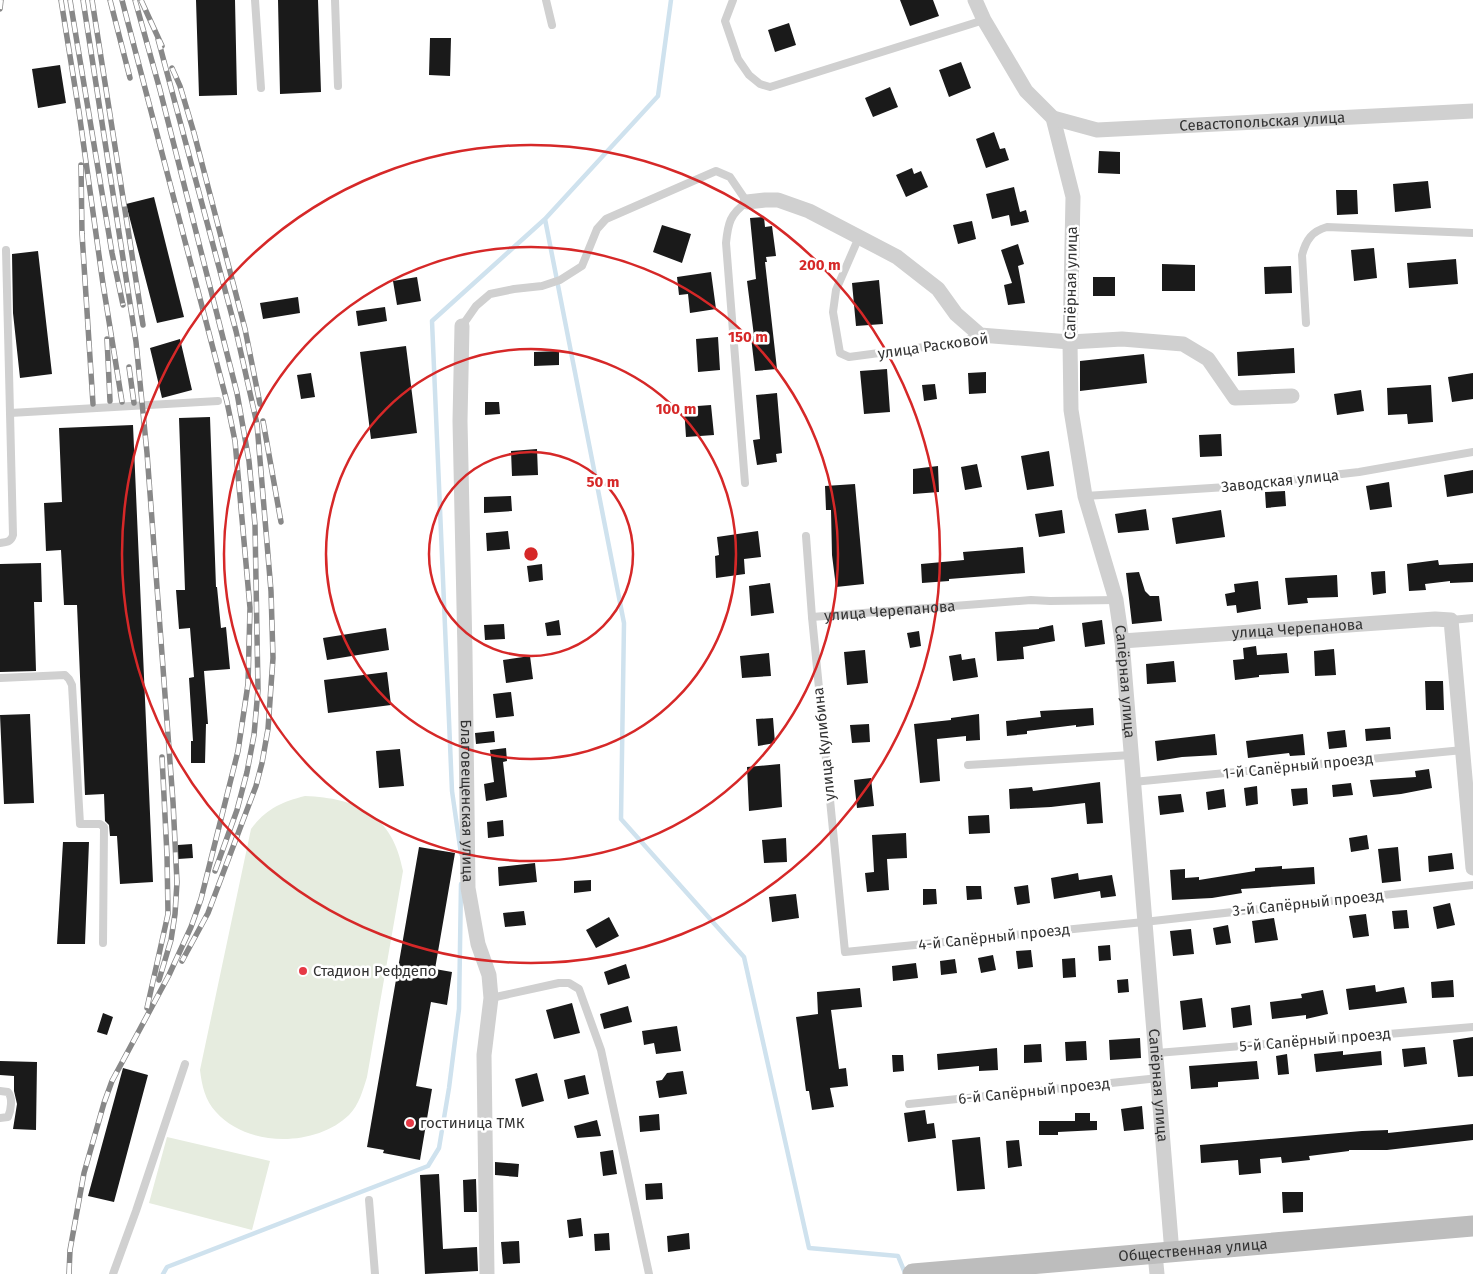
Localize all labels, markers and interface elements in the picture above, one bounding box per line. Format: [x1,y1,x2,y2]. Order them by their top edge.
street label: Севастопольская улица [1179,108,1346,135]
street label: Сапёрная улица [1061,226,1081,340]
text: 200 m [799,256,841,274]
text: 150 m [728,328,768,346]
street label: улица Расковой [877,329,989,363]
text: 100 m [656,400,696,418]
street label: Заводская улица [1220,466,1340,496]
text: 50 m [586,473,620,491]
centre of rings [522,545,540,563]
street label: улица Черепанова [824,597,956,625]
street label: улица Черепанова [1231,615,1364,642]
street label: Сапёрная улица [1111,624,1139,739]
street label: улица Кулибина [809,686,839,802]
street label: Благовещенская улица [457,719,477,882]
street label: 1-й Сапёрный проезд [1222,749,1374,783]
street label: 3-й Сапёрный проезд [1232,886,1384,920]
street label: 4-й Сапёрный проезд [917,920,1071,954]
place label: Стадион Рефдепо [313,962,437,980]
marker: Стадион Рефдепо [297,965,309,977]
street label: 5-й Сапёрный проезд [1239,1024,1391,1056]
street label: Сапёрная улица [1145,1028,1172,1143]
street label: 6-й Сапёрный проезд [957,1074,1111,1108]
place label: гостиница ТМК [420,1114,525,1132]
marker: гостиница ТМК [404,1117,416,1129]
street label: Общественная улица [1118,1235,1268,1265]

